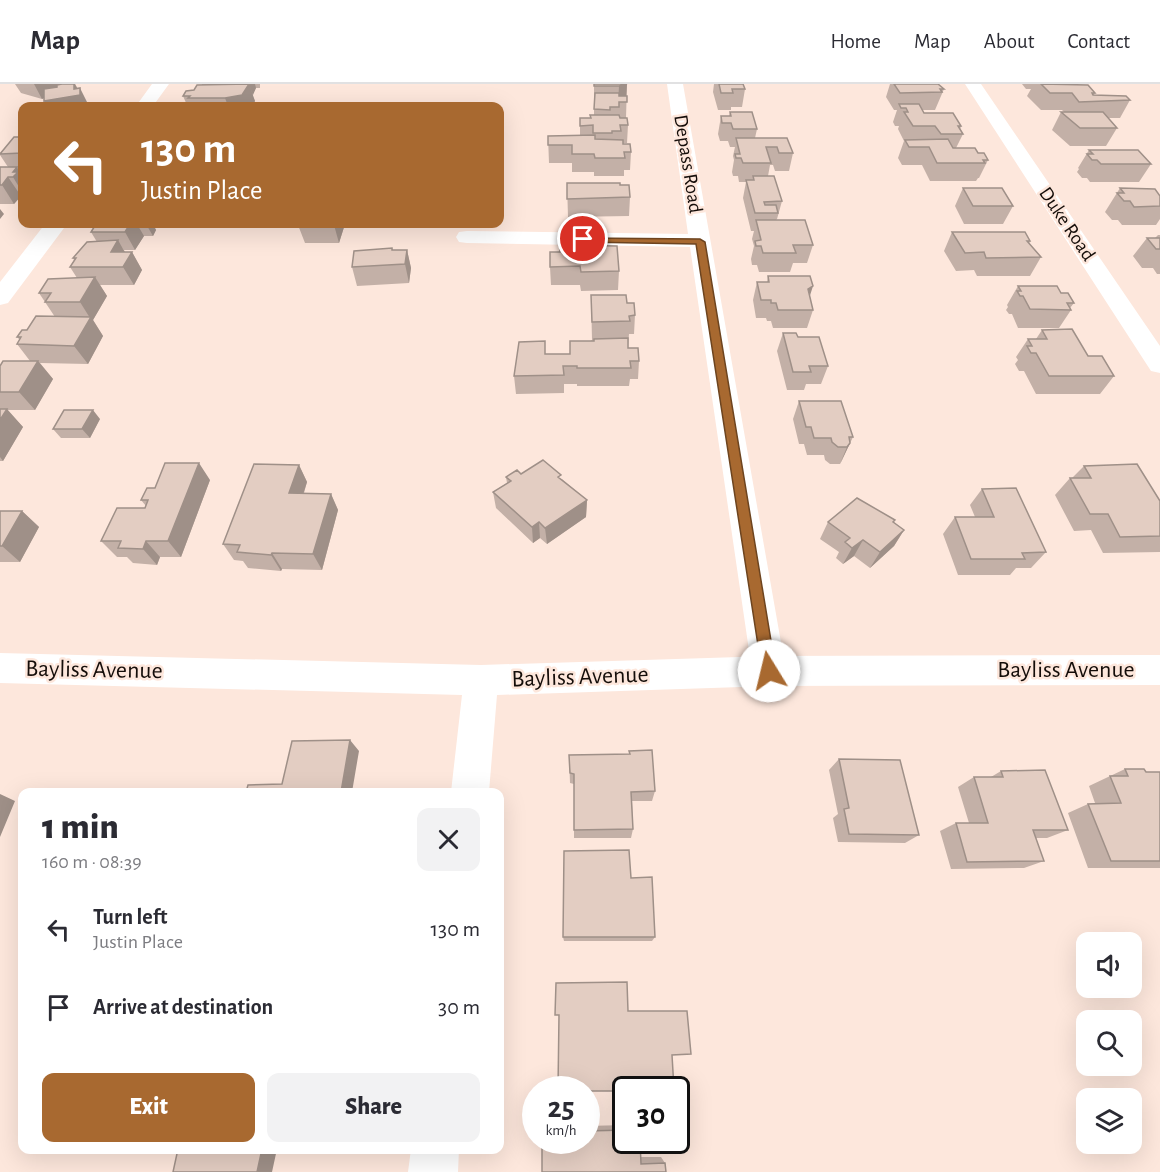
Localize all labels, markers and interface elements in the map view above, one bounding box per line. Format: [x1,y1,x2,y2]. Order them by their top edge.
text: Map [30,27,80,55]
text: Home [830,31,881,52]
text: Map [914,31,951,52]
text: About [984,31,1034,52]
text: Contact [1067,31,1130,52]
street label: Depass Road [670,113,706,215]
icon: left [42,126,120,204]
text: 130 m [141,128,236,170]
text: Justin Place [141,177,262,204]
street label: Duke Road [1035,183,1099,265]
pin [557,213,608,264]
icon: arrive [566,222,599,255]
position arrow [737,639,801,703]
street label: Bayliss Avenue [25,657,163,683]
street label: Bayliss Avenue [997,658,1135,682]
street label: Bayliss Avenue [511,663,649,691]
button: close [417,808,480,871]
text: 1 min [42,809,119,845]
text: 160 m · 08:39 [42,852,142,872]
text: Turn left [93,906,167,928]
icon: left [42,913,75,946]
text: 130 m [431,918,480,940]
text: Justin Place [93,932,183,952]
map controls [1076,932,1142,1154]
button: sound [1076,932,1142,998]
icon: arrive [42,991,75,1024]
text: Arrive at destination [93,996,273,1018]
text: 30 m [438,996,480,1018]
button: search [1076,1010,1142,1076]
button: Exit [42,1073,255,1142]
button: Share [267,1073,480,1142]
speed limit sign: 30 [612,1076,690,1154]
button: layers [1076,1088,1142,1154]
text: 25 [547,1093,575,1123]
text: km/h [546,1123,576,1138]

